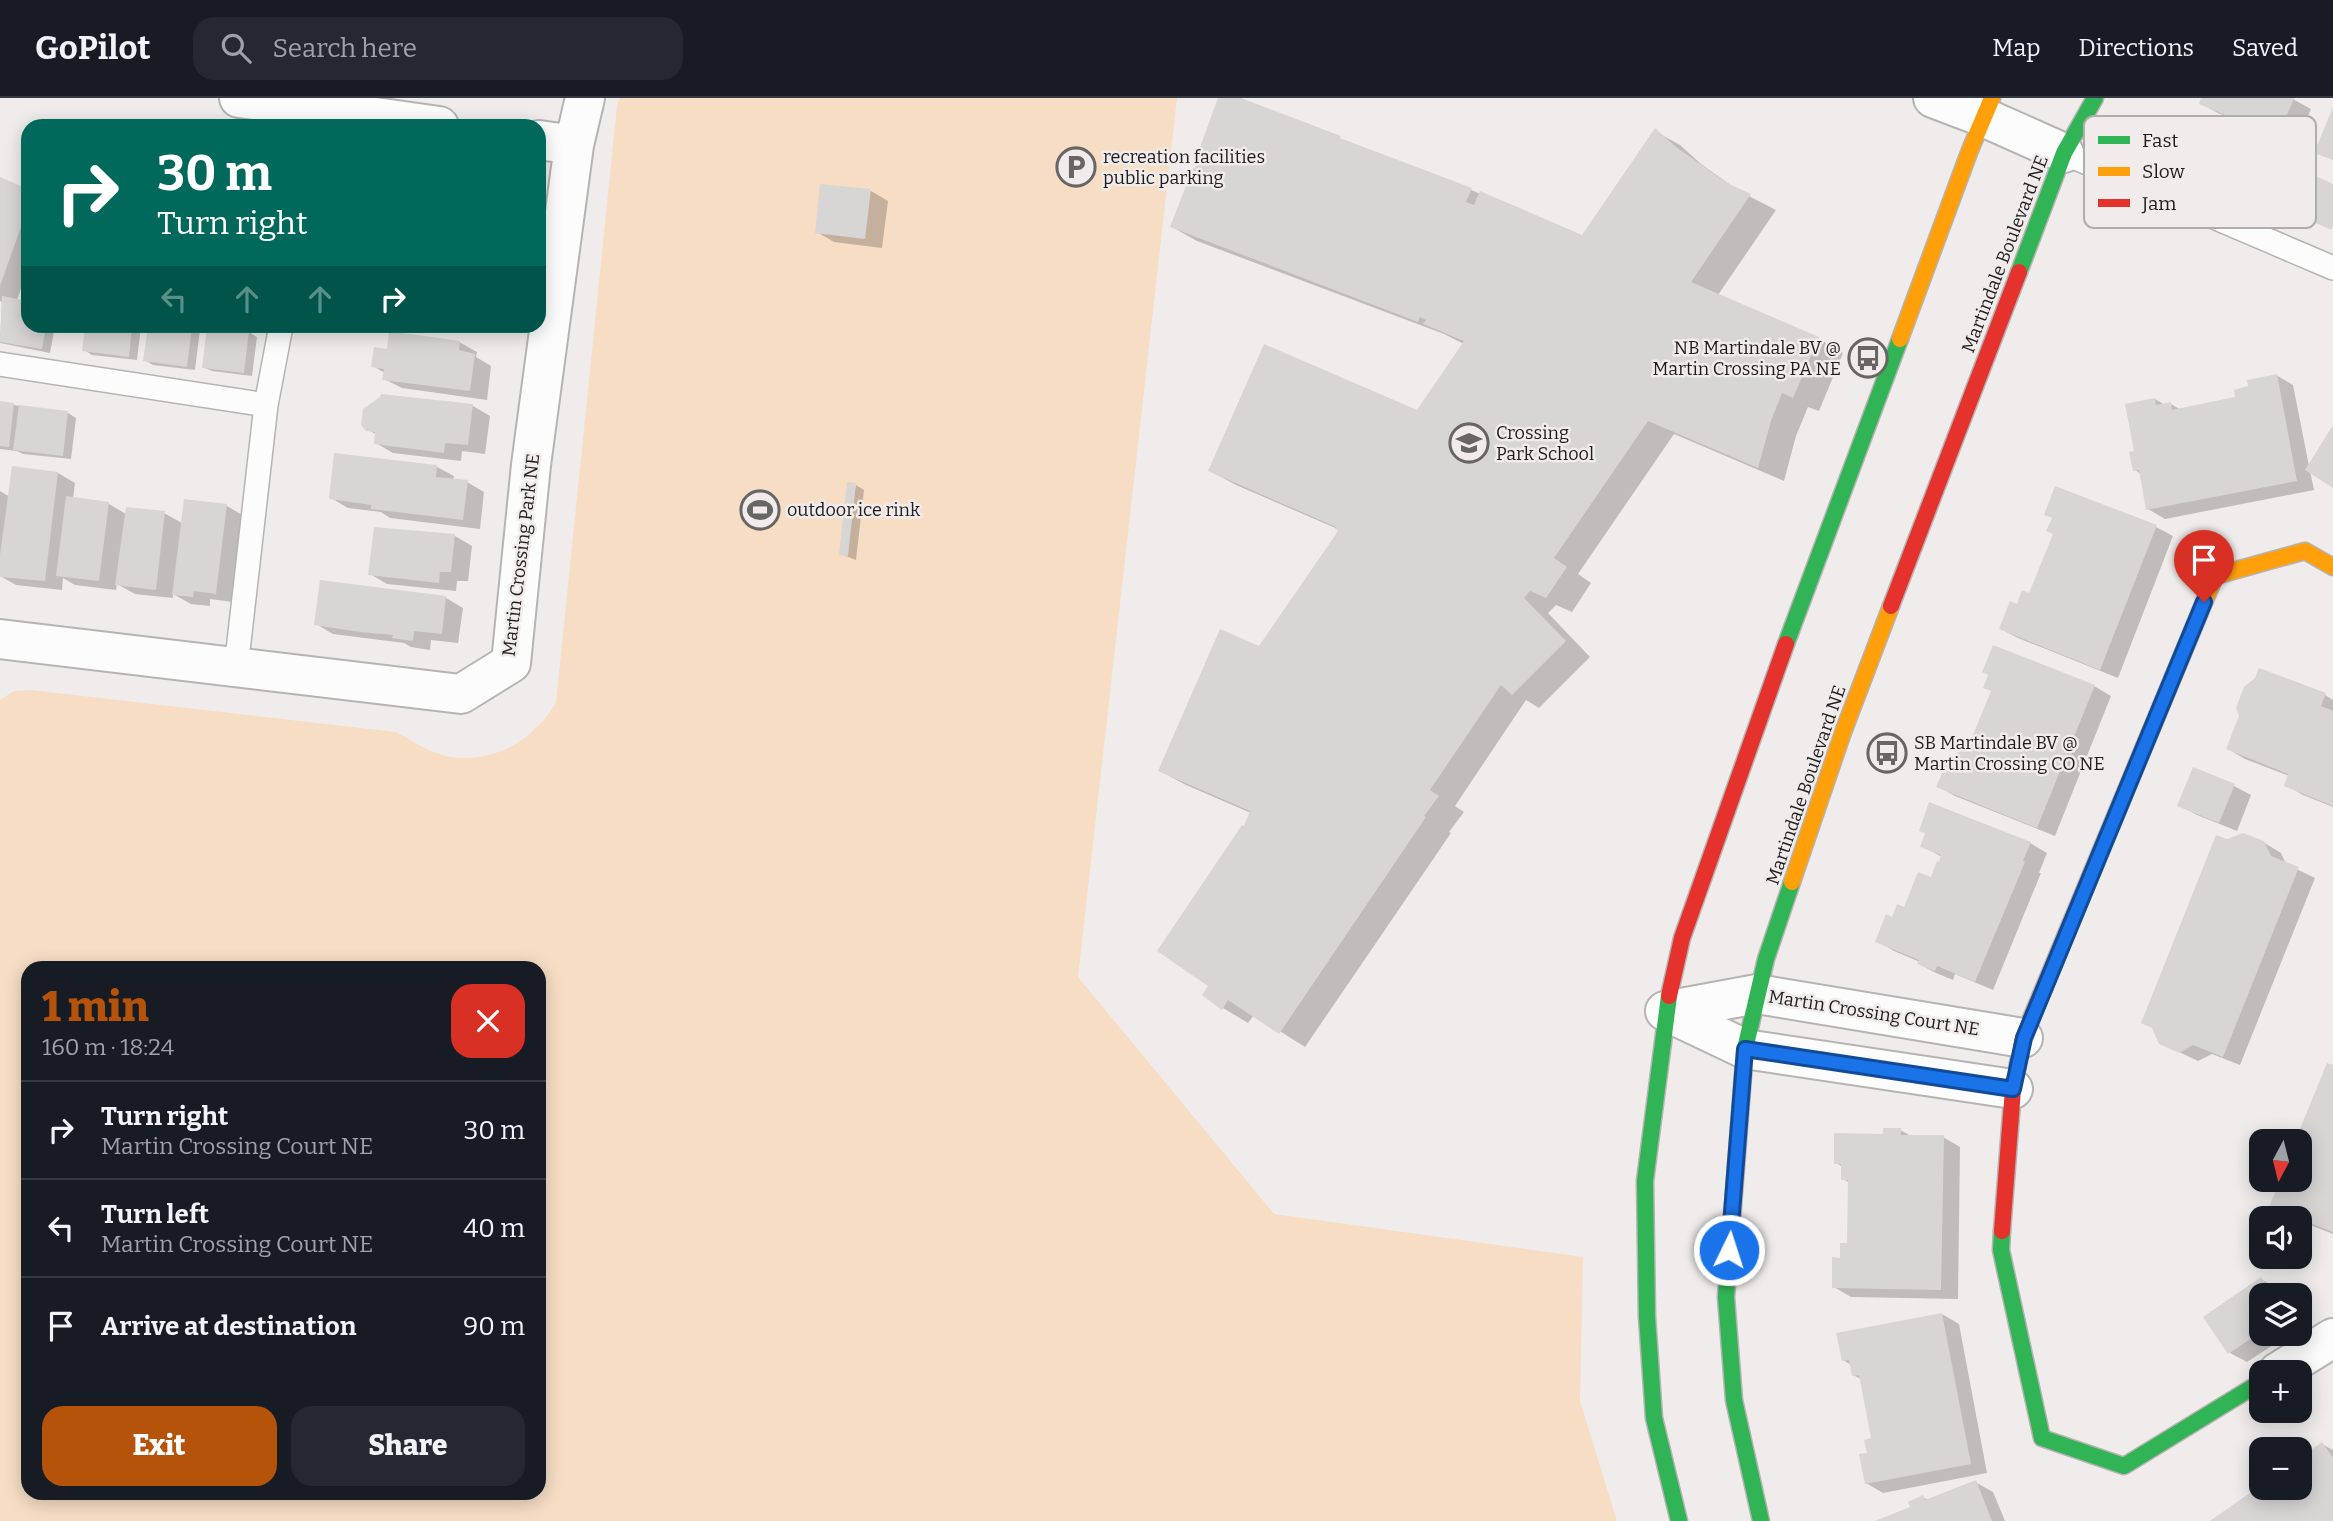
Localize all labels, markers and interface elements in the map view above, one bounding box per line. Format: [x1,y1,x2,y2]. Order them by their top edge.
search box [193,17,683,80]
text: GoPilot [35,28,151,68]
icon: search [217,29,255,67]
text: Search here [273,33,417,64]
text: Map [1992,34,2041,62]
text: Directions [2079,34,2194,62]
text: Saved [2232,34,2298,62]
legend [2084,116,2316,228]
text: Fast [2142,129,2179,152]
text: 30 m [157,144,272,203]
parking icon: recreation facilities public parking [1055,146,1097,188]
place label: recreation facilities public parking [1103,146,1265,189]
icon: right [42,147,133,238]
street label: Martindale Boulevard NE [1957,152,2053,356]
text: Slow [2142,160,2185,183]
text: Jam [2141,192,2176,215]
text: Turn right [157,204,308,242]
icon: left [155,280,193,318]
icon: ahead [228,280,266,318]
icon: ahead [301,280,339,318]
icon: right [374,280,412,318]
place label: NB Martindale BV @ Martin Crossing PA NE [1652,337,1841,380]
bus stop icon: NB Martindale BV @ Martin Crossing PA NE [1847,337,1889,379]
school or university icon: Crossing Park School [1448,422,1490,464]
place label: Crossing Park School [1496,422,1594,465]
street label: Martin Crossing Park NE [498,452,544,658]
sports icon: outdoor ice rink [739,489,781,531]
place label: outdoor ice rink [787,499,921,521]
pin [2174,530,2234,602]
icon: arrive [2185,541,2223,579]
street label: Martindale Boulevard NE [1761,682,1851,888]
bus stop icon: SB Martindale BV @ Martin Crossing CO NE [1866,732,1908,774]
place label: SB Martindale BV @ Martin Crossing CO NE [1914,732,2105,775]
text: 1 min [42,982,149,1032]
button: close [451,984,525,1058]
street label: Martin Crossing Court NE [1767,985,1981,1041]
text: 160 m · 18:24 [42,1033,174,1061]
text: Turn right [101,1101,228,1132]
icon: right [42,1111,80,1149]
text: 30 m [464,1115,525,1146]
north arrow [2249,1129,2312,1192]
map controls [2249,1129,2312,1500]
text: Martin Crossing Court NE [101,1132,373,1160]
text: Turn left [101,1199,209,1230]
button: sound [2249,1206,2312,1269]
icon: left [42,1209,80,1247]
text: 40 m [463,1213,525,1244]
position arrow [1692,1213,1766,1287]
text: Martin Crossing Court NE [101,1230,373,1258]
button: layers [2249,1283,2312,1346]
icon: arrive [42,1307,80,1345]
text: Arrive at destination [101,1311,356,1342]
text: 90 m [463,1311,525,1342]
button: + [2249,1360,2312,1423]
button: Exit [42,1406,277,1486]
button: Share [291,1406,525,1486]
button: − [2249,1437,2312,1500]

